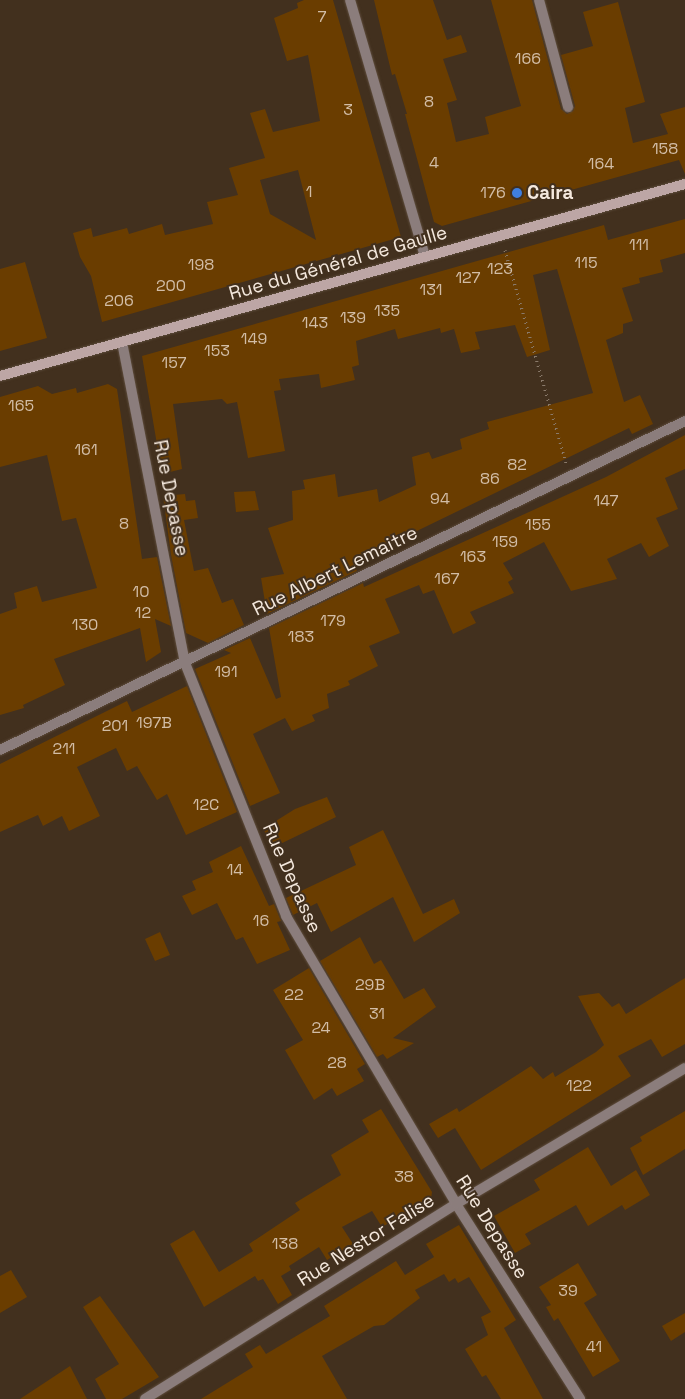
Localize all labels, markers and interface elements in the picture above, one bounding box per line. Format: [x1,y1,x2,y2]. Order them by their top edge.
house number: 7 [317,7,327,27]
house number: 166 [515,49,541,69]
house number: 8 [424,92,434,112]
house number: 3 [343,100,353,120]
house number: 158 [652,139,678,159]
house number: 4 [429,153,439,173]
house number: 164 [588,154,614,174]
house number: 1 [306,182,312,202]
place label: Caira [527,182,574,204]
house number: 176 [480,183,506,203]
marker: Caira [511,187,523,199]
street label: Rue du Général de Gaulle [226,221,450,305]
house number: 111 [629,235,649,255]
house number: 115 [575,253,597,273]
house number: 198 [188,255,214,275]
house number: 123 [487,259,513,279]
house number: 127 [455,268,481,288]
house number: 200 [156,276,186,296]
house number: 131 [420,280,442,300]
house number: 206 [104,291,134,311]
house number: 135 [374,301,400,321]
house number: 139 [340,308,366,328]
house number: 143 [302,313,328,333]
house number: 149 [241,329,267,349]
house number: 153 [204,341,230,361]
house number: 157 [161,353,187,373]
house number: 165 [8,396,34,416]
street label: Rue Depasse [149,438,193,558]
house number: 161 [74,440,98,460]
house number: 82 [507,455,527,475]
house number: 86 [480,469,500,489]
house number: 94 [430,489,450,509]
house number: 147 [593,491,619,511]
house number: 8 [119,514,129,534]
house number: 155 [525,515,551,535]
street label: Rue Albert Lemaitre [249,521,421,621]
house number: 159 [492,532,518,552]
house number: 163 [460,547,486,567]
house number: 167 [434,569,460,589]
house number: 10 [133,582,149,602]
house number: 12 [135,603,151,623]
house number: 179 [320,611,346,631]
house number: 130 [72,615,98,635]
house number: 183 [288,627,314,647]
house number: 191 [214,662,238,682]
house number: 197B [136,713,172,733]
house number: 201 [102,716,128,736]
house number: 211 [52,739,76,759]
house number: 12C [193,795,219,815]
street label: Rue Depasse [258,819,326,937]
house number: 14 [227,860,243,880]
house number: 16 [253,911,269,931]
house number: 29B [355,975,385,995]
house number: 22 [284,985,304,1005]
house number: 31 [369,1004,385,1024]
house number: 24 [311,1018,331,1038]
house number: 28 [327,1053,347,1073]
house number: 122 [566,1076,592,1096]
house number: 38 [394,1167,414,1187]
street label: Rue Depasse [451,1171,533,1283]
street label: Rue Nestor Falise [293,1189,439,1291]
house number: 138 [272,1234,298,1254]
house number: 39 [558,1281,578,1301]
house number: 41 [586,1337,602,1357]

